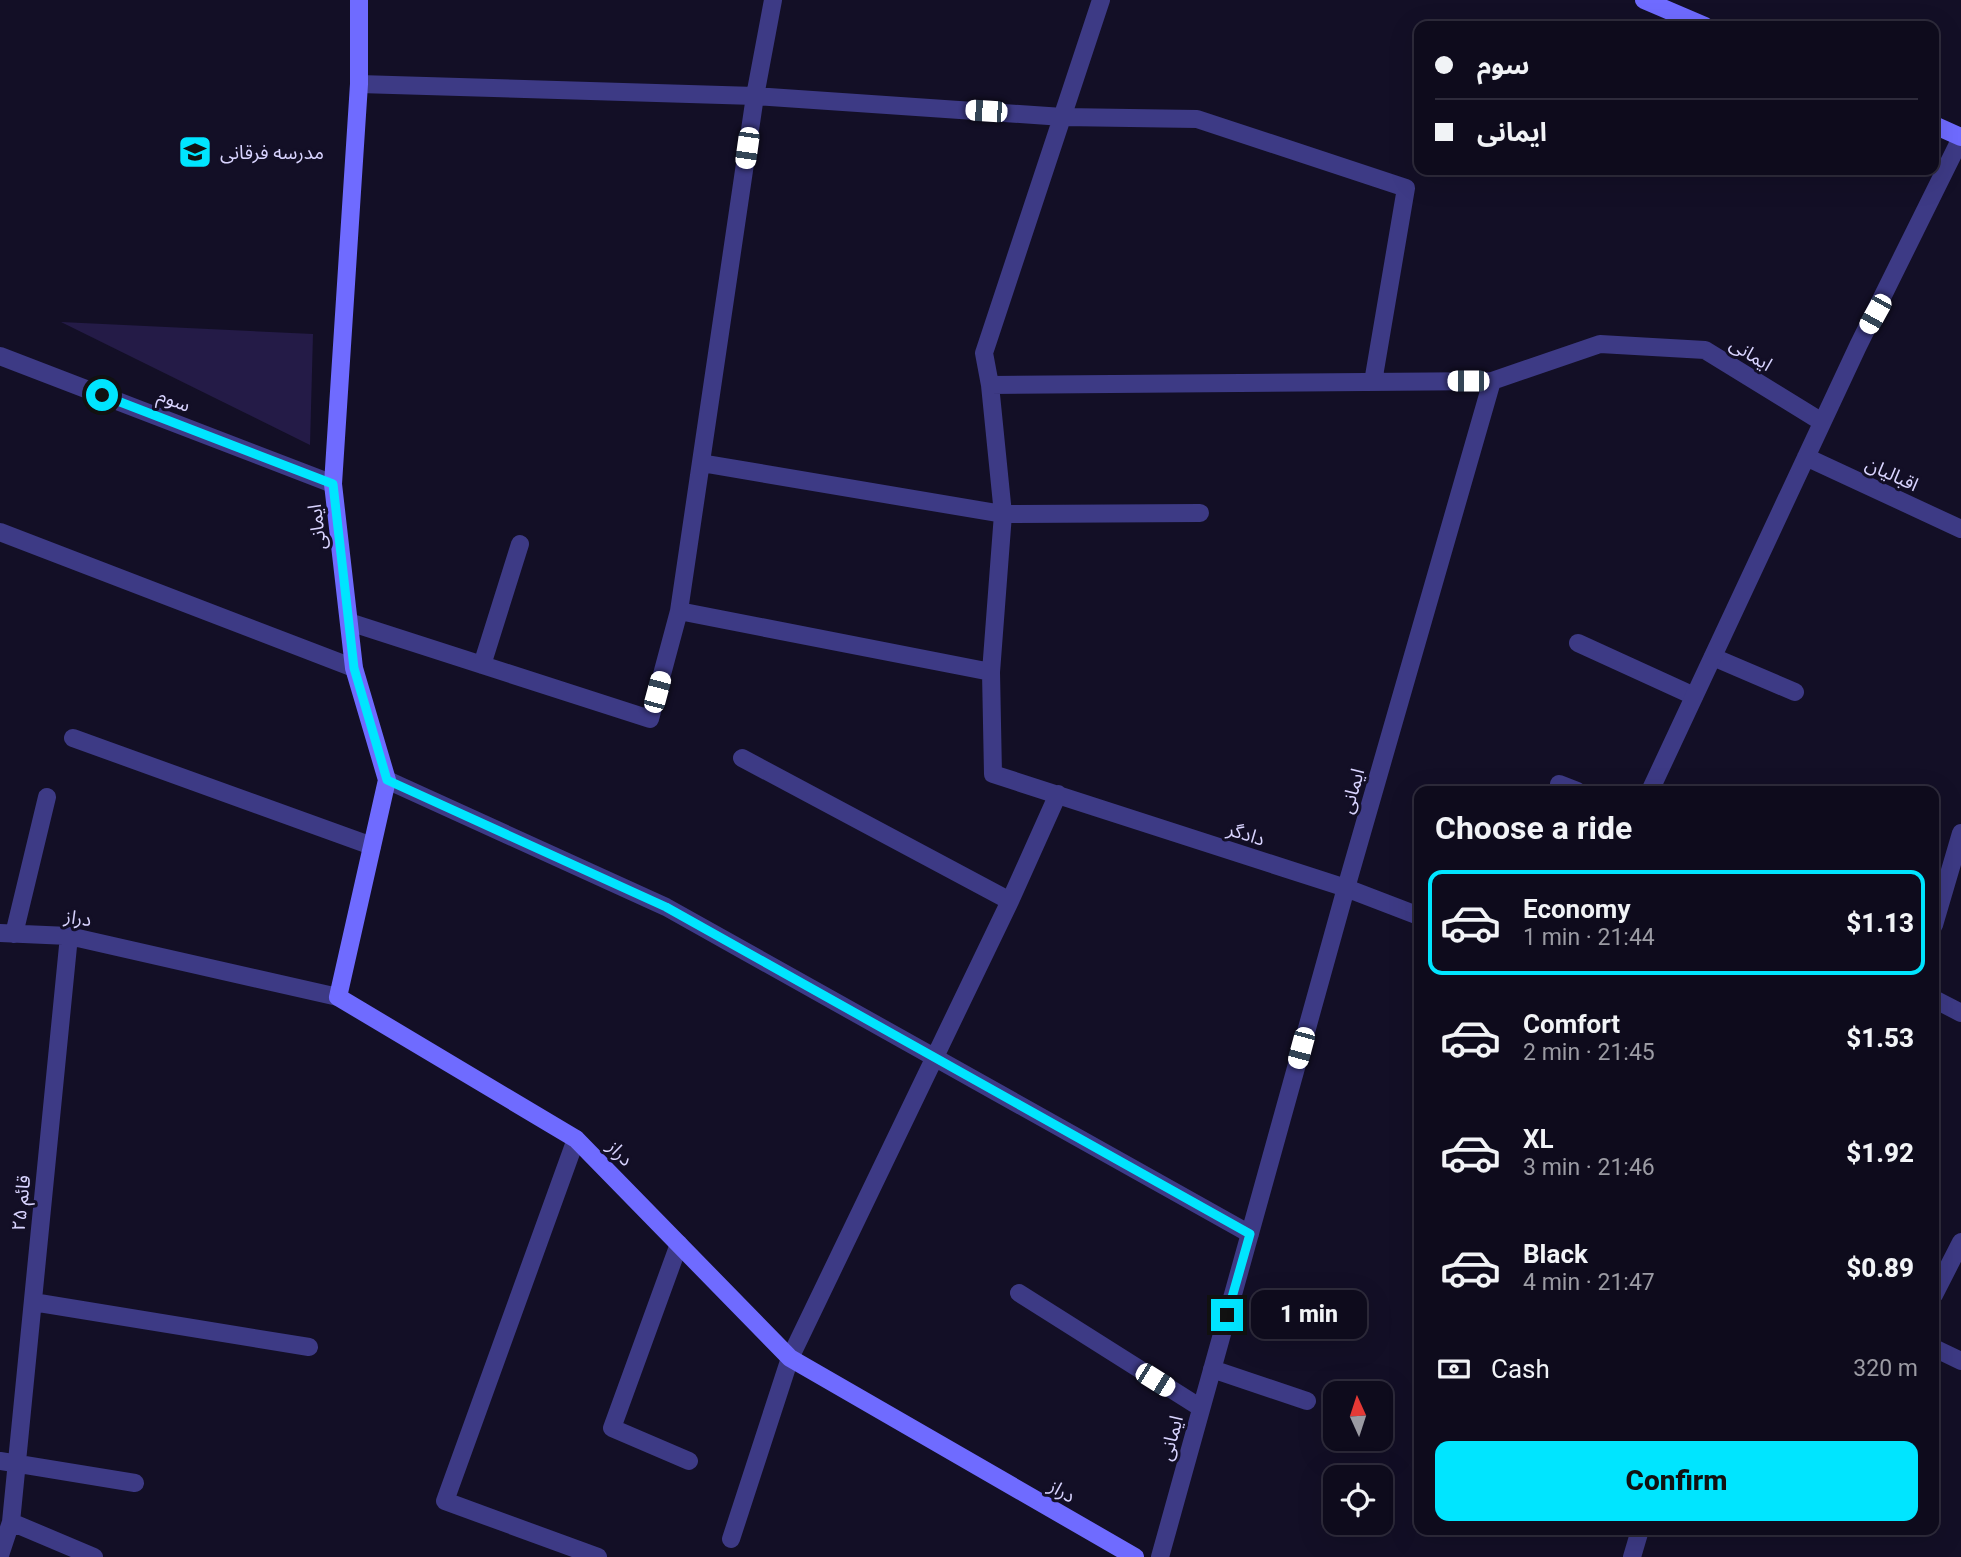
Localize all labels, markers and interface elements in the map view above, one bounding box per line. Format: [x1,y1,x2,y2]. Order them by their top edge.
text: سوم [1477,50,1530,80]
car [965,99,1008,123]
text: ایمانی [1477,117,1547,147]
car [734,126,761,170]
school or university icon: مدرسه فرقانی [176,133,214,171]
place label: مدرسه فرقانی [220,141,324,164]
car [1856,291,1895,337]
street label: ایمانی [1725,332,1777,376]
car [1448,371,1490,392]
route start [86,379,118,411]
street label: سوم [153,383,194,419]
street label: اقبالیان [1862,452,1922,496]
street label: ایمانی [303,503,331,551]
car [642,669,673,715]
street label: ایمانی [1335,766,1369,816]
text: Choose a ride [1435,809,1632,847]
street label: دادگر [1223,817,1268,851]
icon: car [1439,891,1502,954]
text: Economy [1523,894,1630,924]
street label: دراز [62,904,93,931]
text: $1.13 [1846,908,1914,938]
text: 1 min · 21:44 [1523,924,1655,951]
icon: car [1439,1006,1502,1069]
text: Comfort [1523,1009,1620,1039]
text: $1.53 [1846,1023,1914,1053]
car [1286,1025,1317,1071]
text: 2 min · 21:45 [1523,1039,1655,1066]
icon: car [1439,1121,1502,1184]
text: XL [1523,1124,1554,1154]
street label: دراز [602,1135,638,1171]
text: $1.92 [1846,1138,1914,1168]
text: 3 min · 21:46 [1523,1154,1655,1181]
street label: قائم ۲۵ [7,1174,38,1233]
icon: car [1439,1236,1502,1299]
text: Black [1523,1239,1588,1269]
text: $0.89 [1846,1253,1914,1283]
text: 4 min · 21:47 [1523,1269,1655,1296]
callout: 1 min [1252,1290,1367,1340]
route end [1211,1299,1243,1331]
text: 1 min [1280,1301,1338,1328]
icon: cash [1435,1350,1473,1388]
text: Cash [1491,1354,1550,1384]
text: 320 m [1853,1355,1918,1382]
car [1132,1360,1179,1400]
north arrow [1323,1381,1393,1451]
map controls [1323,1381,1393,1535]
street label: ایمانی [1154,1413,1188,1463]
button: Confirm [1435,1441,1918,1521]
button: locate [1323,1465,1393,1535]
street label: دراز [1044,1474,1079,1508]

